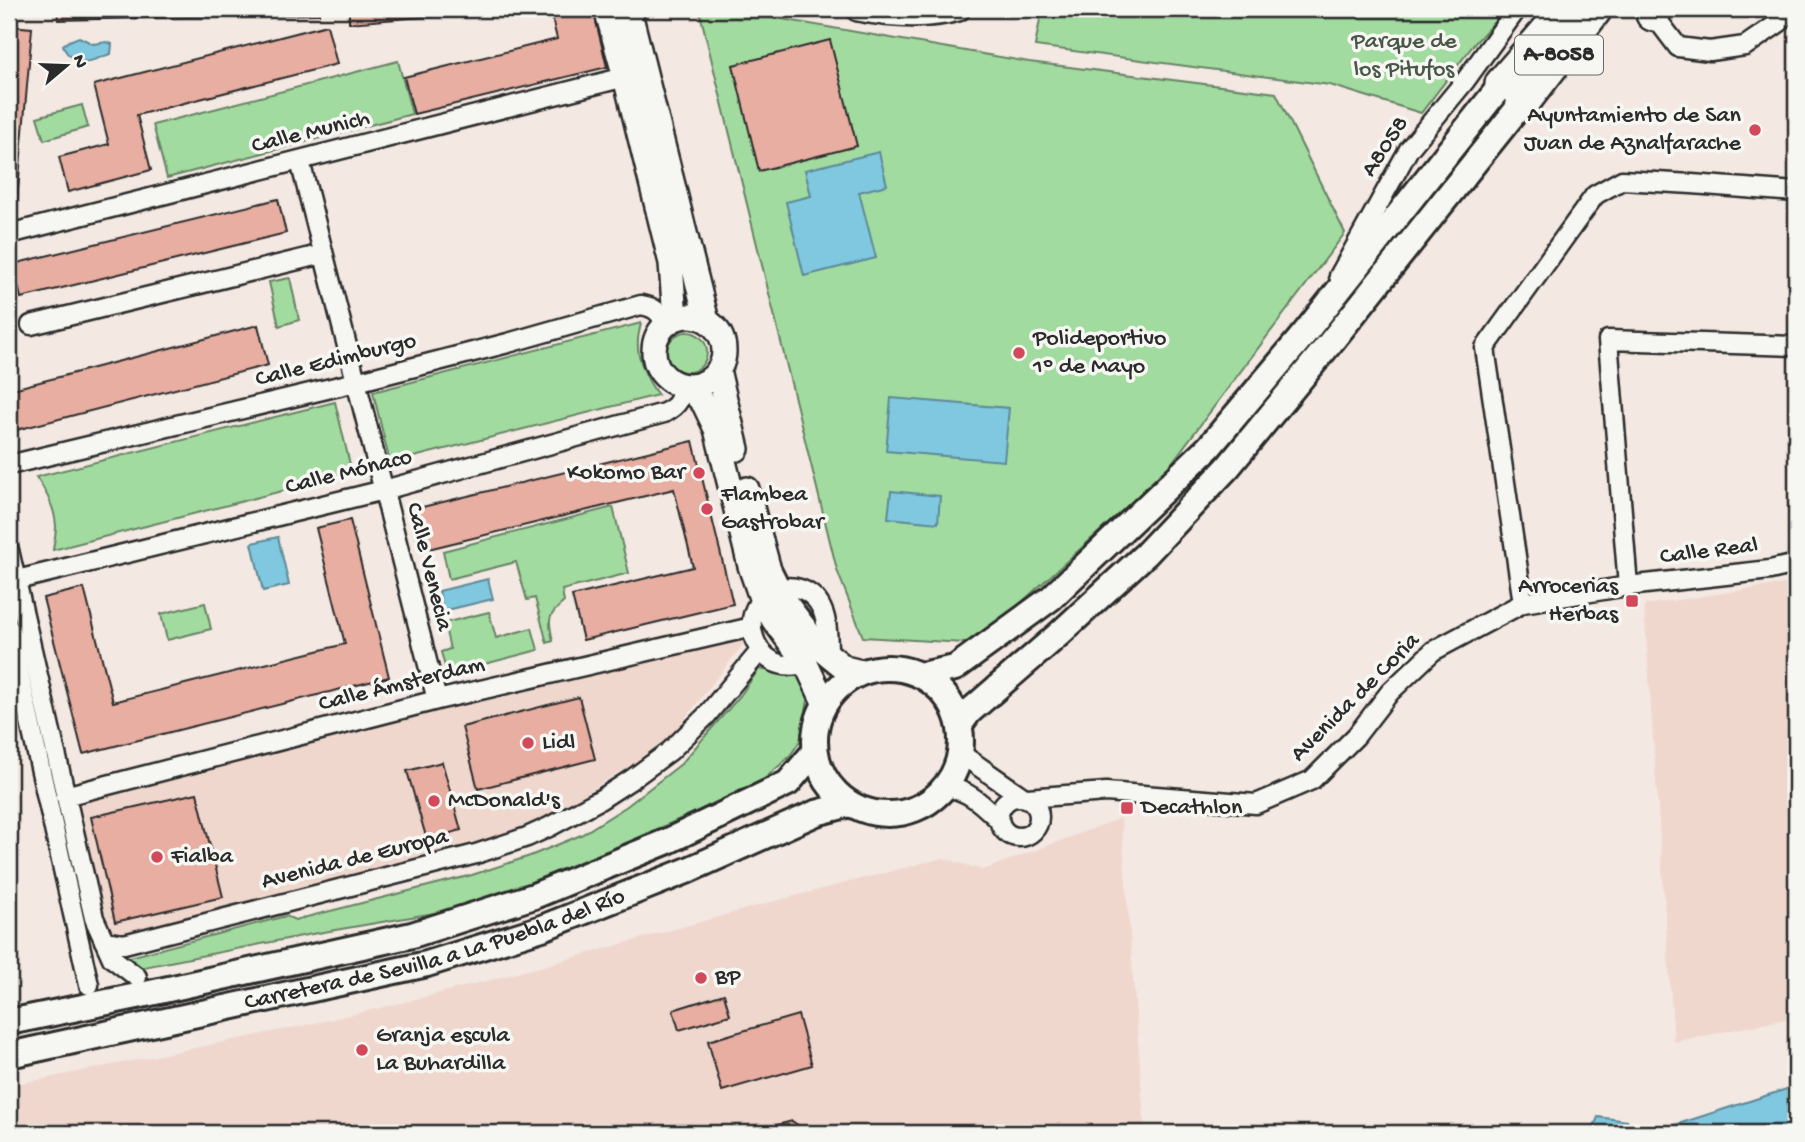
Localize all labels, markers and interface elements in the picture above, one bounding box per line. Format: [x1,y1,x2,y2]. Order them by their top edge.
park label: Parque de los Pitufos [1350,28,1457,85]
north arrow [32,32,102,102]
road number: A-8058 [1515,36,1603,74]
text: N [66,52,92,71]
place label: Ayuntamiento de San Juan de Aznalfarache [1524,102,1742,159]
street label: Calle Munich [249,104,373,162]
street label: A8058 [1356,111,1416,183]
marker: Ayuntamiento de San Juan de Aznalfarache [1747,122,1763,138]
place label: Polideportivo 1º de Mayo [1032,325,1166,382]
street label: Calle Edimburgo [253,327,419,395]
marker: Polideportivo 1º de Mayo [1011,345,1027,361]
street label: Calle Mónaco [283,443,415,503]
place label: Kokomo Bar [567,459,687,488]
marker: Kokomo Bar [691,465,707,481]
place label: Flambea Gastrobar [720,481,826,538]
street label: Calle Venecia [398,500,458,635]
marker: Flambea Gastrobar [699,501,715,517]
street label: Calle Real [1658,532,1760,572]
place label: Arrocerias Herbas [1518,573,1619,630]
marker: Arrocerias Herbas [1624,593,1640,609]
street label: Avenida de Coria [1285,627,1427,769]
street label: Calle Ámsterdam [316,650,488,720]
place label: Lidl [542,729,575,758]
marker: Lidl [520,735,536,751]
place label: McDonald's [448,787,561,816]
marker: McDonald's [426,793,442,809]
place label: Decathlon [1139,794,1243,823]
marker: Decathlon [1119,800,1135,816]
street label: Avenida de Europa [259,823,452,897]
place label: Fialba [170,843,234,872]
marker: Fialba [149,849,165,865]
street label: Carretera de Sevilla a La Puebla del Río [242,882,629,1018]
place label: BP [714,964,741,993]
marker: BP [693,970,709,986]
place label: Granja escula La Buhardilla [376,1022,510,1079]
marker: Granja escula La Buhardilla [354,1042,370,1058]

